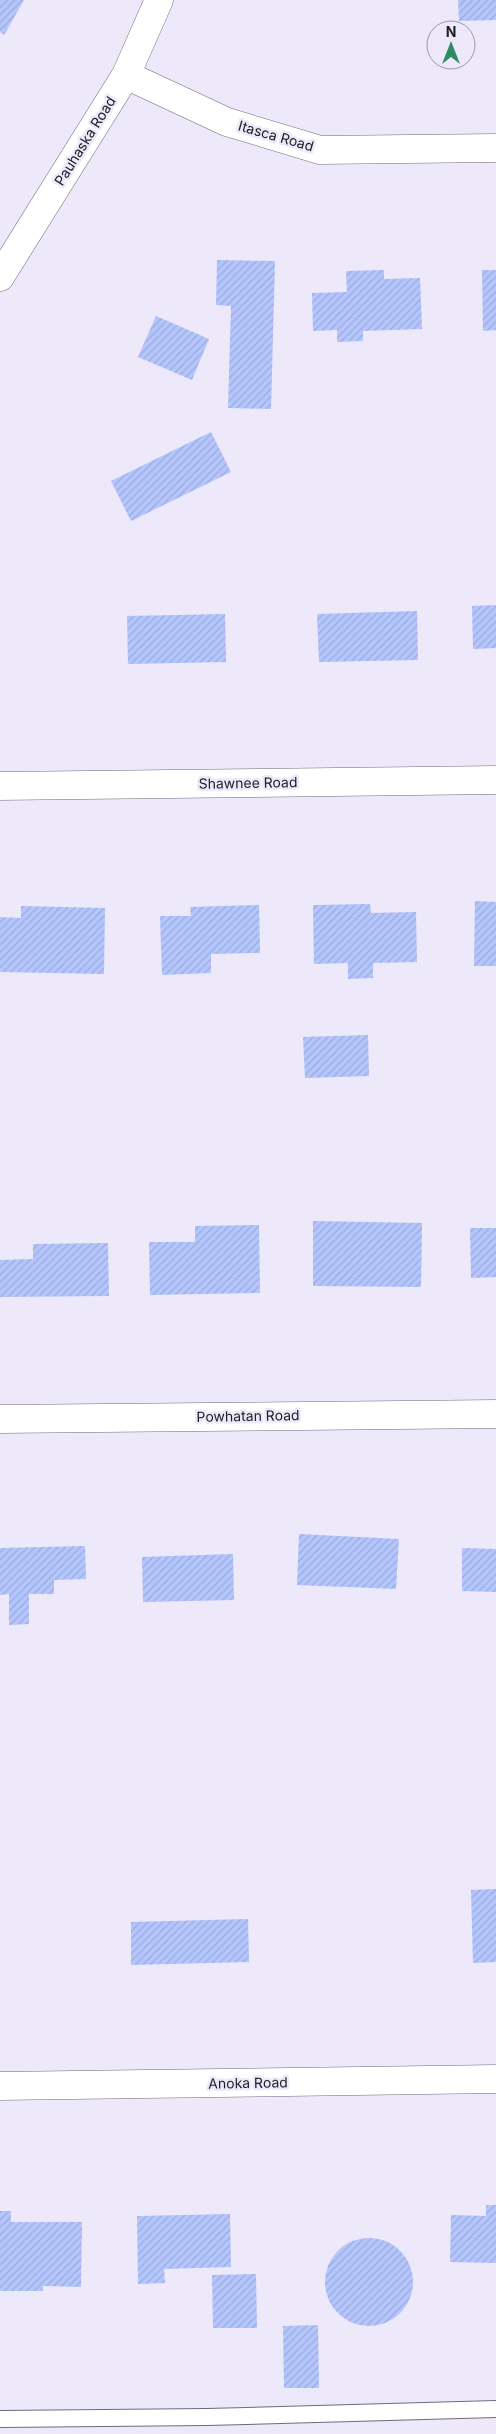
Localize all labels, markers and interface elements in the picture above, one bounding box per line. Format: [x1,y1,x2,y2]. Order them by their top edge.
north arrow [426,20,476,70]
text: N [446,23,456,40]
street label: Pauhaska Road [50,93,119,188]
street label: Itasca Road [237,117,316,154]
street label: Shawnee Road [198,773,298,792]
street label: Powhatan Road [196,1406,300,1425]
street label: Anoka Road [208,2073,288,2092]

